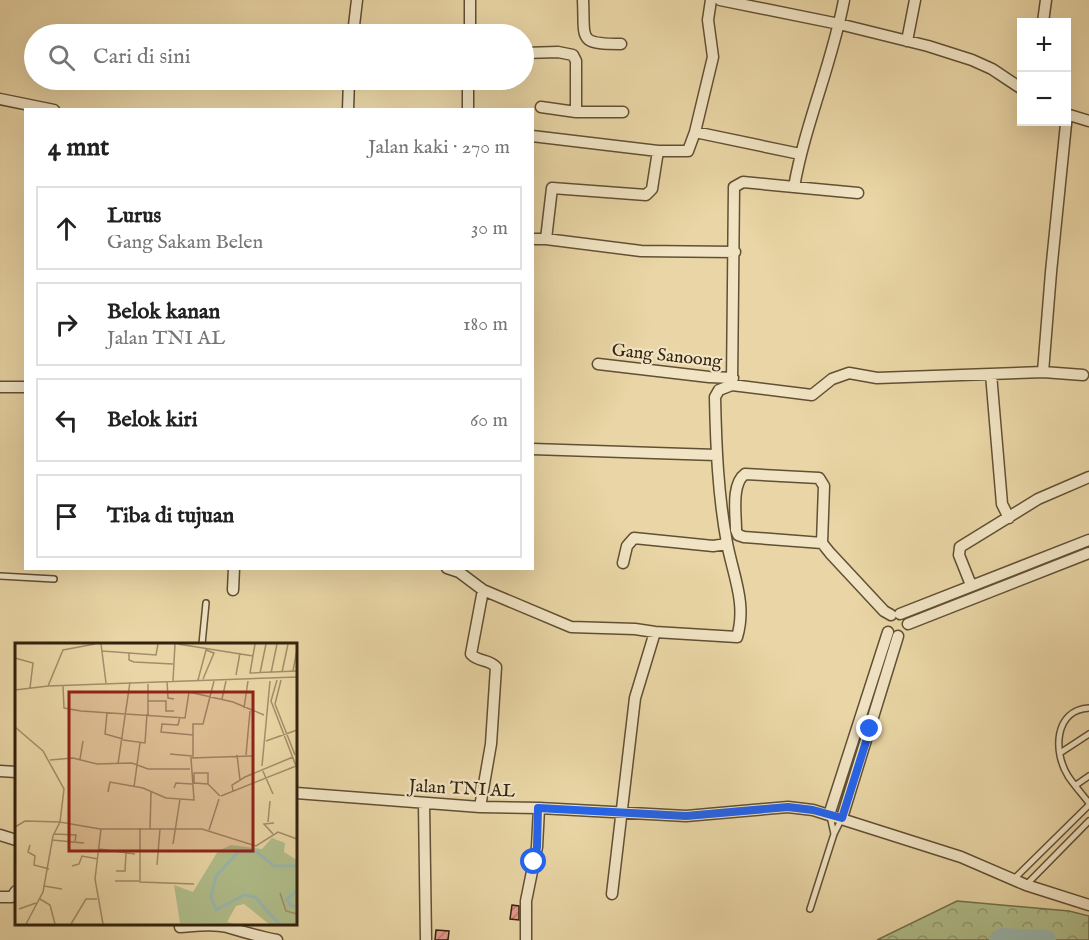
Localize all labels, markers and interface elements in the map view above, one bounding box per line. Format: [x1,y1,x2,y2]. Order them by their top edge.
map controls [1017,18,1071,126]
button: + [1017,18,1071,72]
search box [24,24,534,90]
icon: search [45,41,78,74]
text: Cari di sini [93,43,191,71]
button: − [1017,72,1071,126]
text: 4 mnt [48,131,109,164]
text: Jalan kaki · 270 m [368,135,510,160]
text: Lurus [107,202,161,230]
icon: ahead [50,212,83,245]
text: 30 m [471,216,508,241]
text: Gang Sakam Belen [107,230,263,255]
text: Belok kanan [107,298,220,326]
icon: right [50,308,83,341]
text: 180 m [463,312,508,337]
text: Jalan TNI AL [107,326,225,351]
street label: Gang Sanoong [611,339,723,374]
icon: left [50,404,83,437]
text: Belok kiri [107,406,198,434]
text: 60 m [470,408,508,433]
icon: arrive [50,500,83,533]
text: Tiba di tujuan [107,502,234,530]
inset map [15,643,297,925]
route end [856,715,882,741]
street label: Jalan TNI AL [406,775,516,804]
route start [520,848,546,874]

